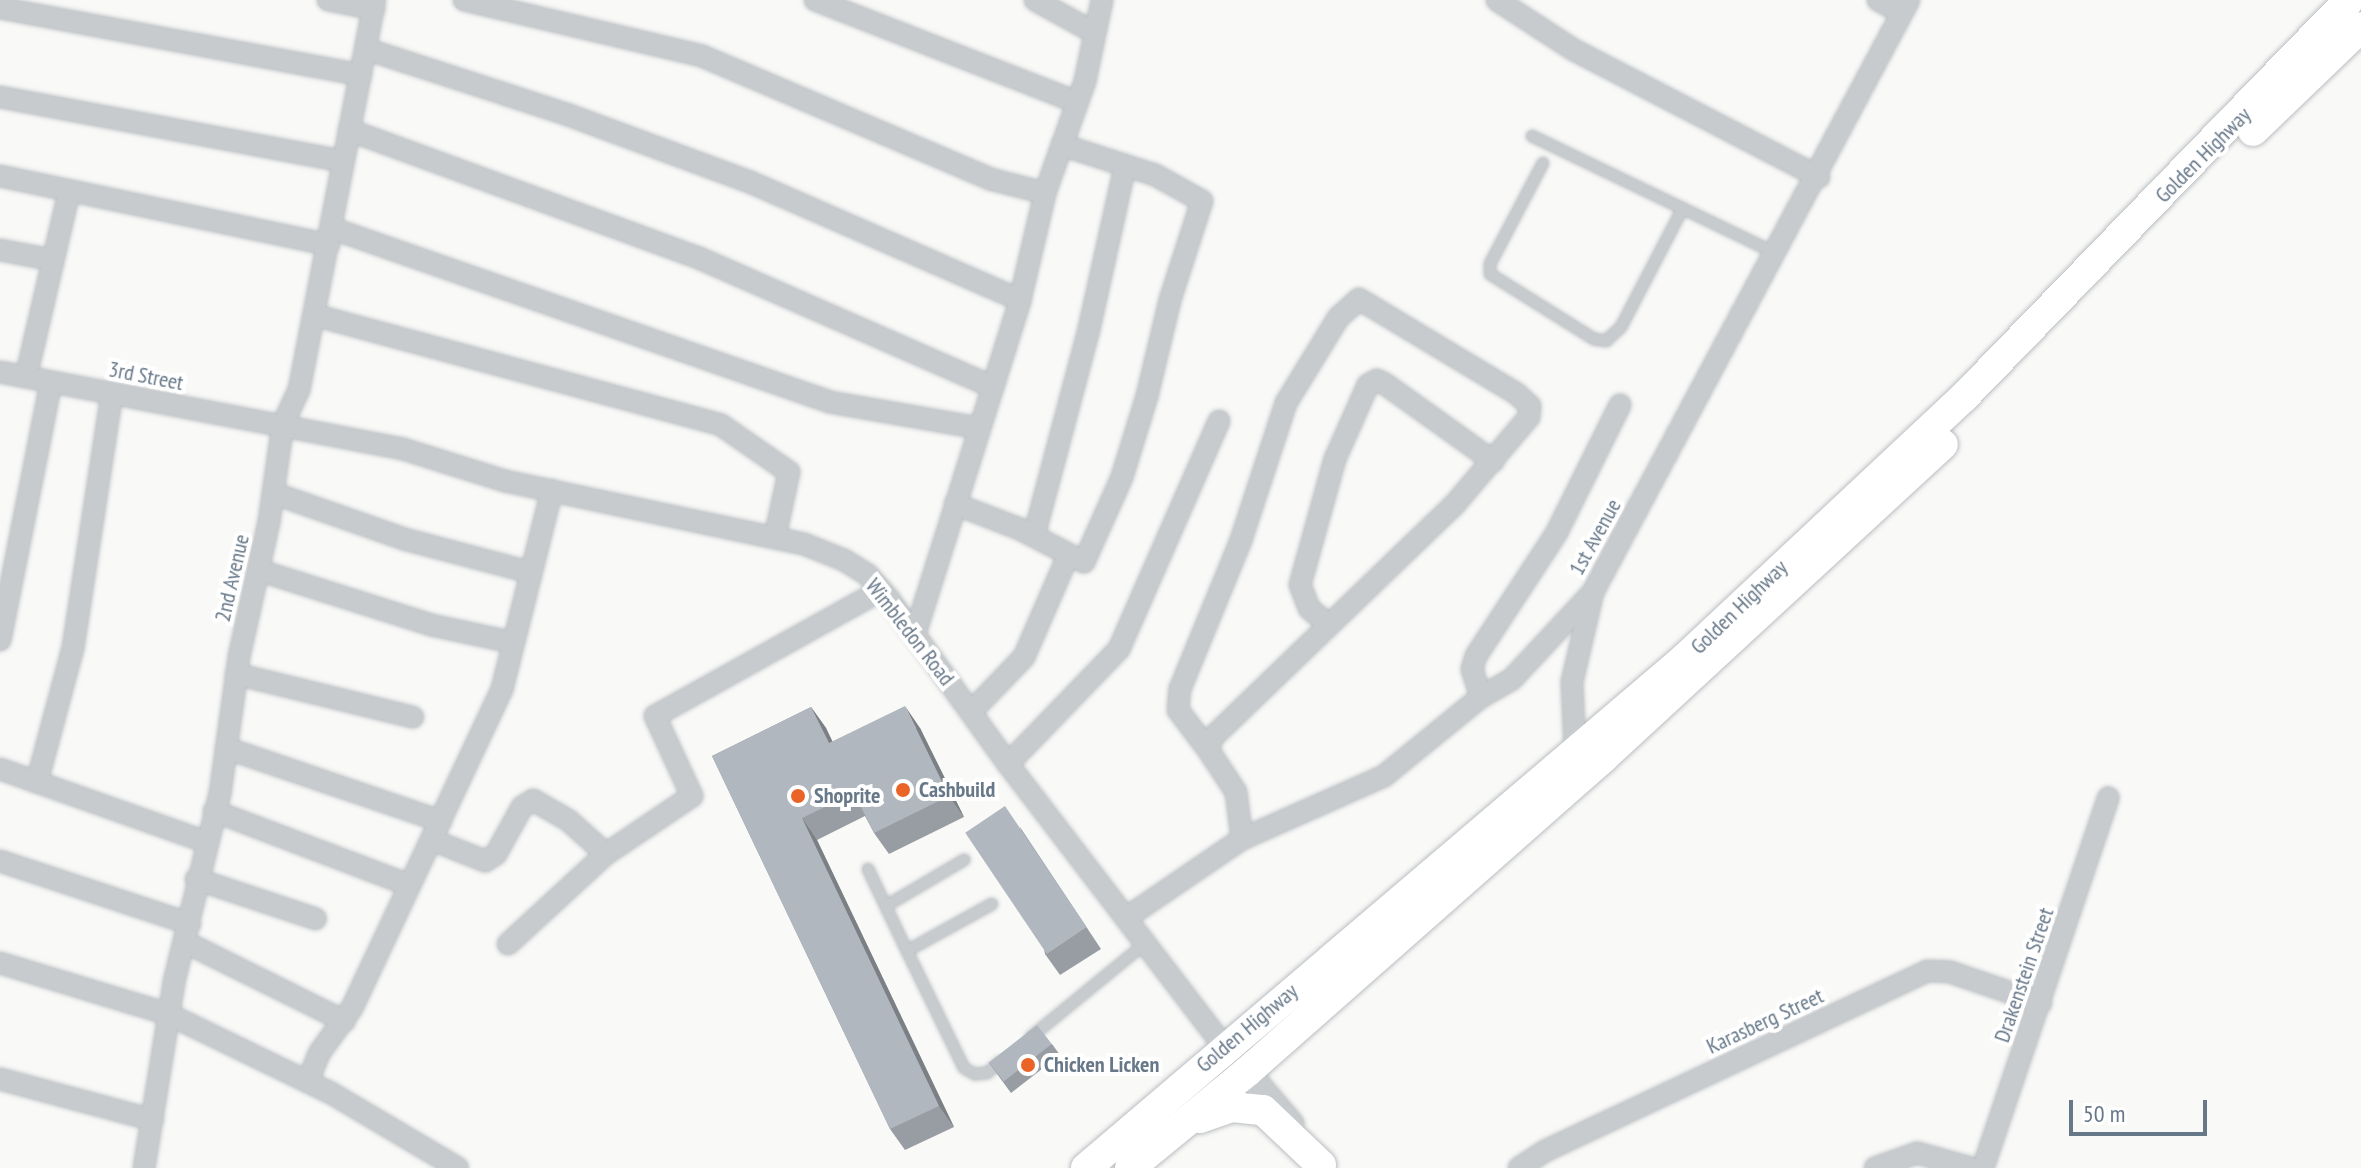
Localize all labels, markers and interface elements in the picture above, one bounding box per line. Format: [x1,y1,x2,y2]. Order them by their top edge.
street label: Golden Highway [2150,102,2256,208]
street label: 3rd Street [106,356,186,396]
street label: 1st Avenue [1563,494,1627,580]
street label: 2nd Avenue [209,531,255,625]
street label: Golden Highway [1685,554,1793,660]
street label: Wimbledon Road [860,573,960,691]
place label: Cashbuild [919,777,995,803]
marker: Cashbuild [894,781,912,799]
place label: Shoprite [814,783,880,809]
marker: Shoprite [789,787,807,805]
street label: Drakenstein Street [1989,904,2059,1046]
street label: Golden Highway [1191,978,1303,1078]
street label: Karasberg Street [1702,982,1828,1060]
place label: Chicken Licken [1044,1052,1159,1078]
marker: Chicken Licken [1019,1056,1037,1074]
scale bar [2073,1084,2211,1134]
text: 50 m [2083,1098,2125,1129]

